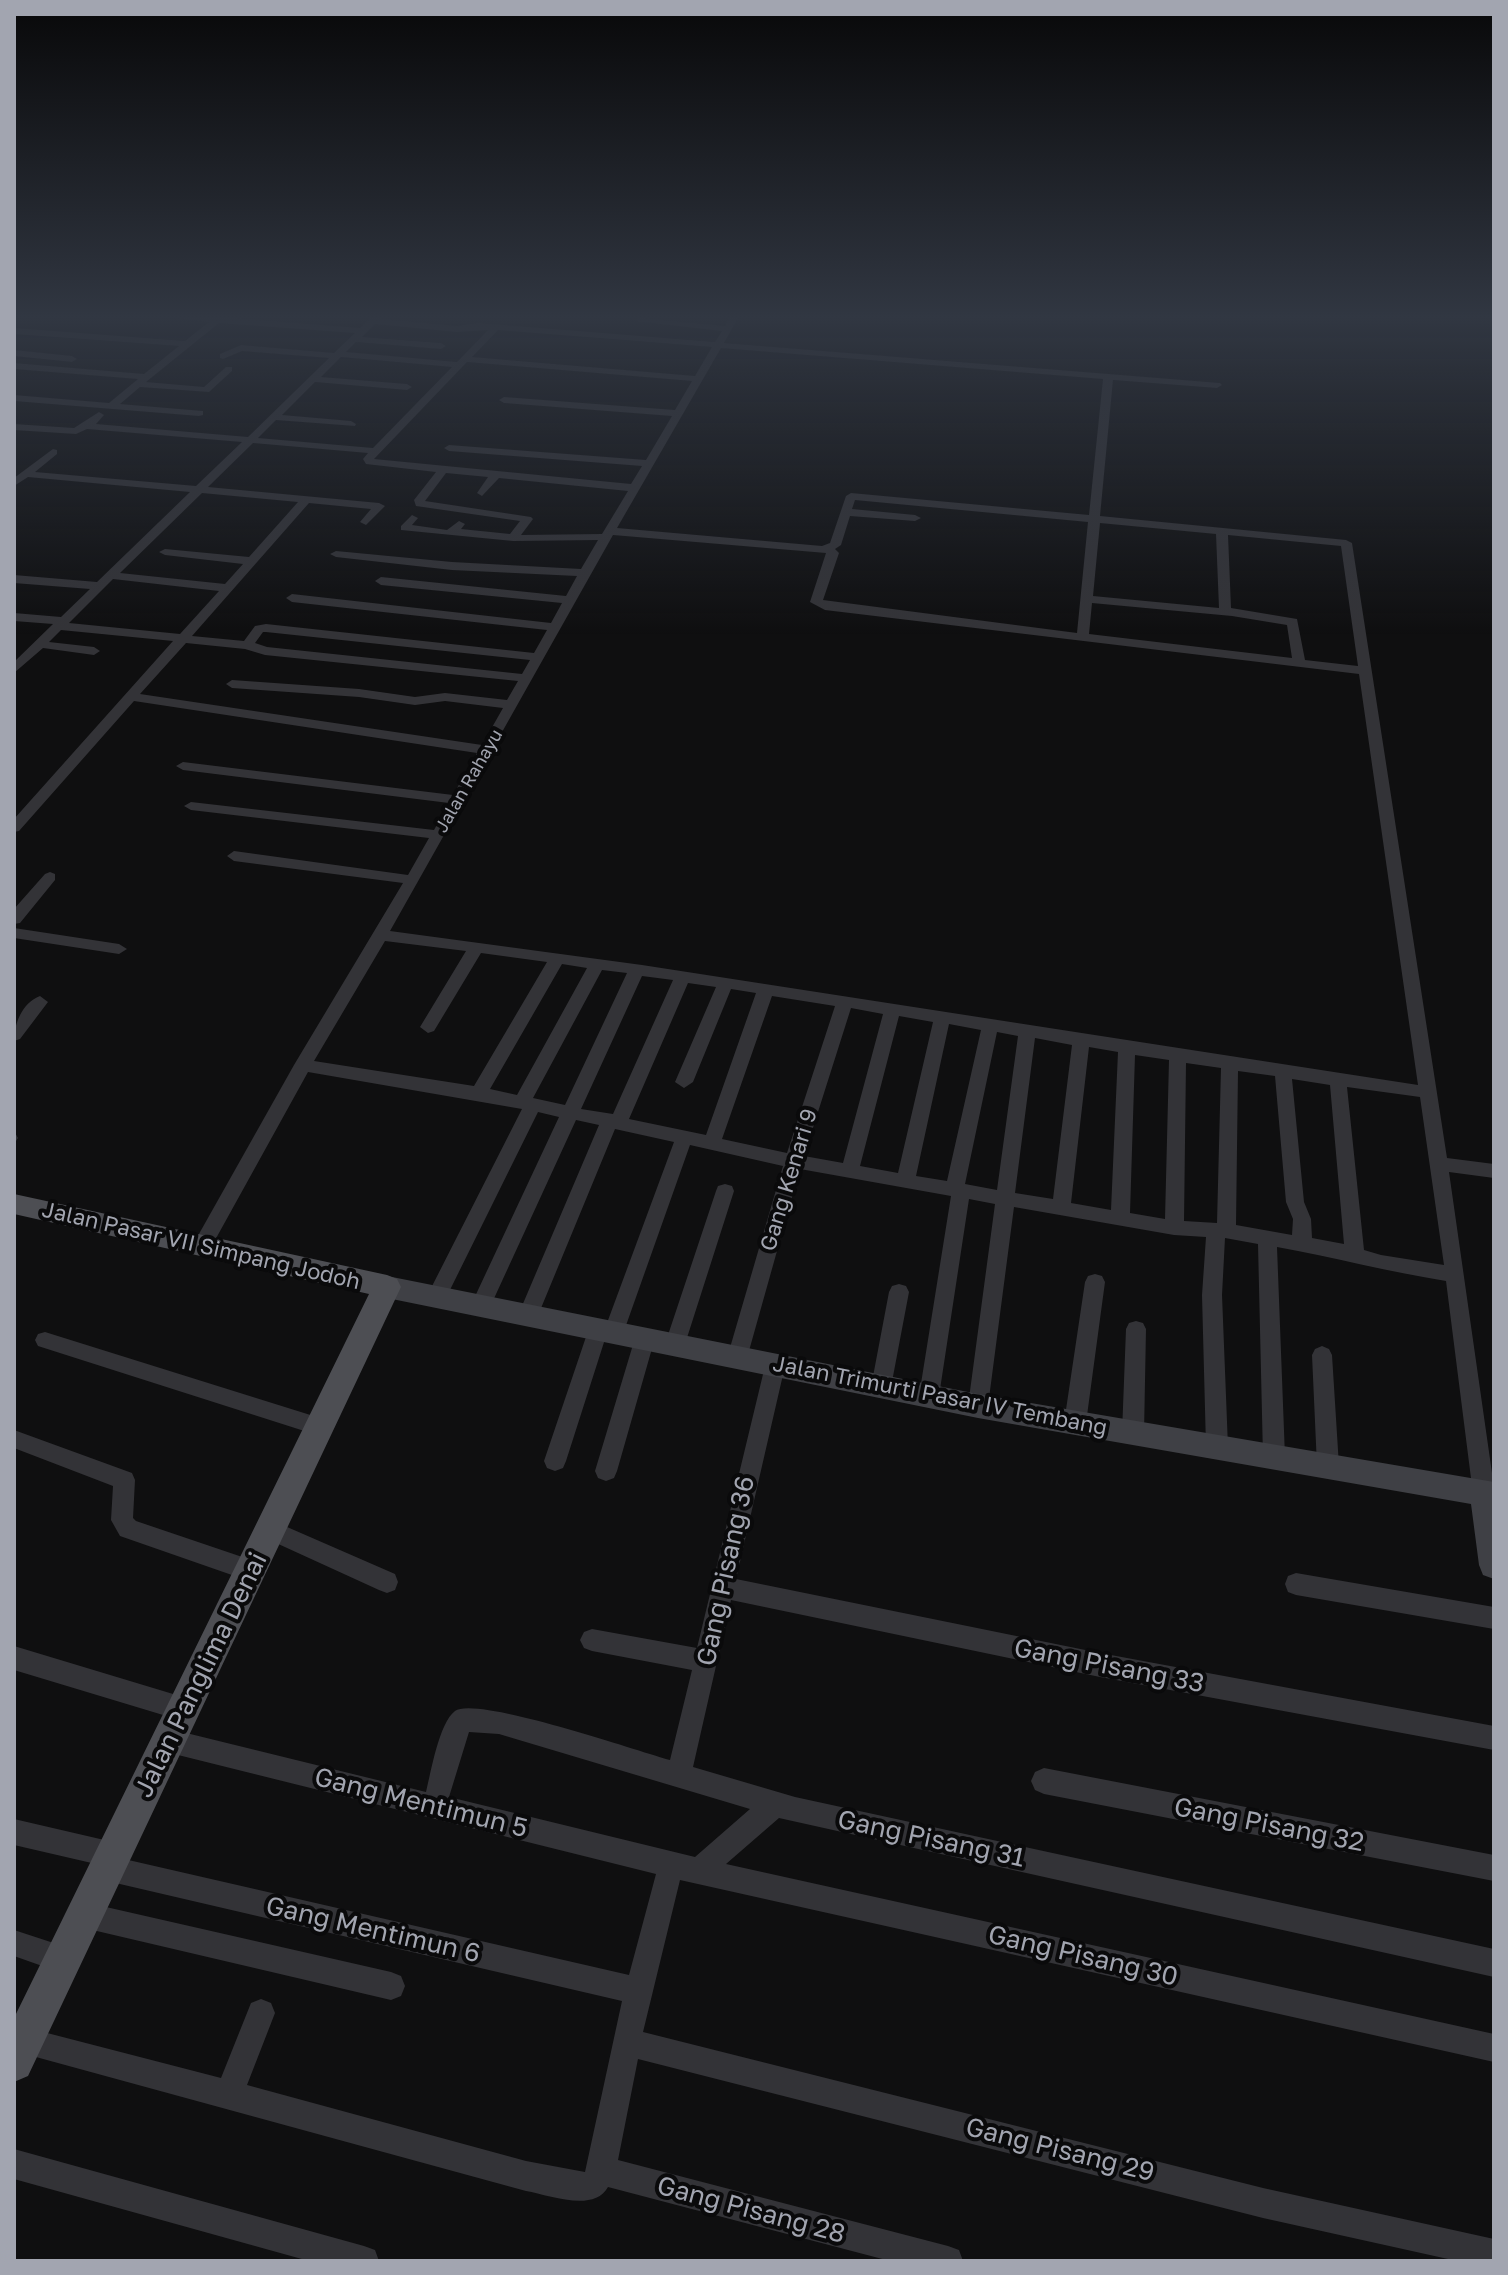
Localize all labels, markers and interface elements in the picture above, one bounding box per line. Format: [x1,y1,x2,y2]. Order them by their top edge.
street label: Jalan Rahayu [431,725,507,837]
street label: Gang Kenari 9 [755,1106,823,1254]
street label: Jalan Pasar VII Simpang Jodoh [39,1197,363,1295]
street label: Jalan Trimurti Pasar IV Tembang [771,1351,1109,1441]
street label: Gang Pisang 36 [691,1473,761,1669]
street label: Jalan Panglima Denai [128,1548,274,1802]
street label: Gang Pisang 33 [1011,1632,1207,1700]
street label: Gang Mentimun 5 [311,1761,531,1845]
street label: Gang Pisang 32 [1171,1791,1367,1859]
street label: Gang Pisang 31 [835,1804,1027,1874]
street label: Gang Mentimun 6 [263,1890,483,1970]
street label: Gang Pisang 30 [985,1919,1181,1993]
street label: Gang Pisang 29 [962,2111,1158,2189]
street label: Gang Pisang 28 [654,2170,848,2250]

